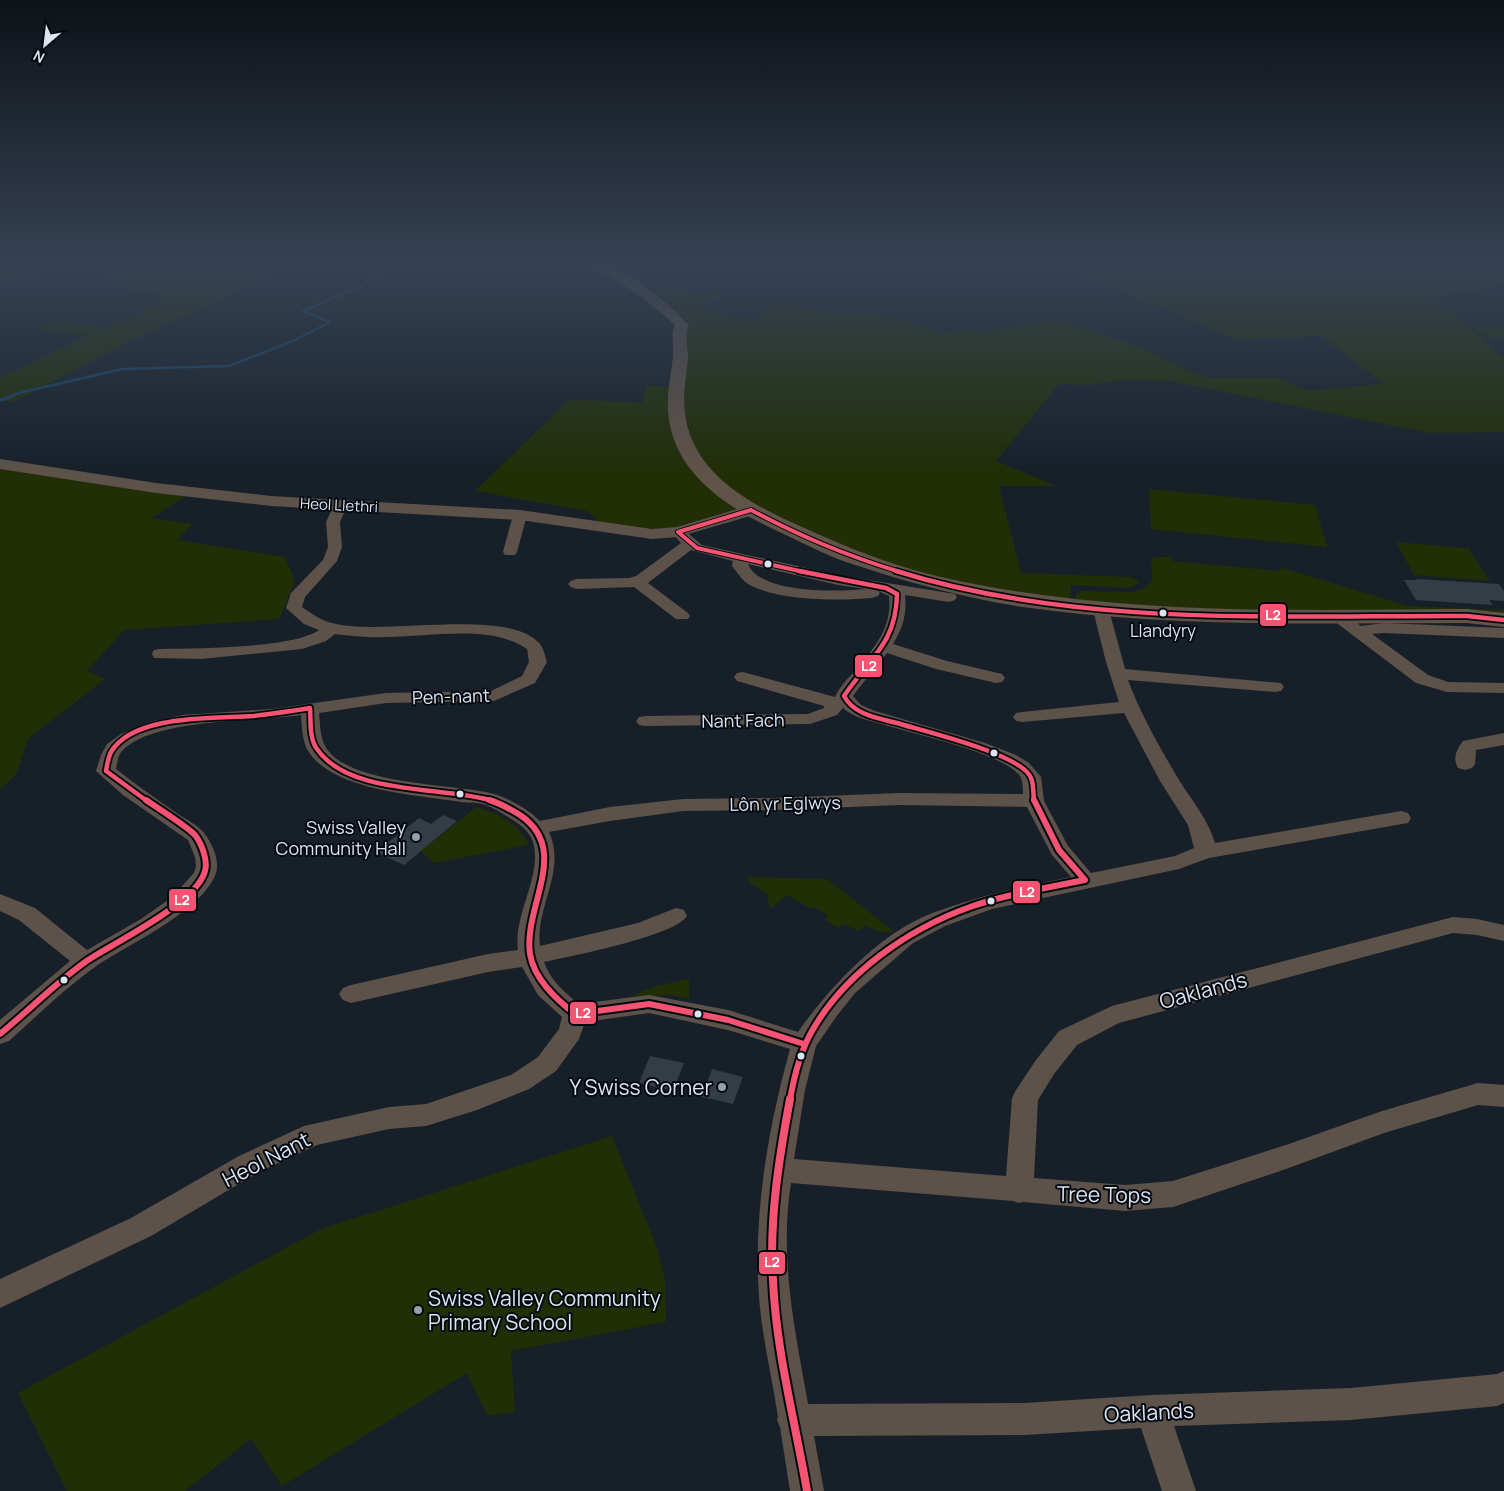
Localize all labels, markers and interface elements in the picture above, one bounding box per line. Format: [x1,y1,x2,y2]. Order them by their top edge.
north arrow [20,20,70,70]
text: N [30,46,48,68]
street label: Heol Llethri [299,492,379,518]
unlabelled marker [763,559,773,569]
line badge: L2 [1259,603,1287,627]
text: L2 [1265,605,1281,624]
marker: Llandyry [1158,608,1168,618]
place label: Llandyry [1130,619,1196,642]
line badge: L2 [854,654,883,678]
text: L2 [861,656,877,675]
street label: Pen-nant [412,683,490,709]
street label: Nant Fach [701,707,785,733]
unlabelled marker [989,748,999,758]
unlabelled marker [455,789,465,799]
street label: Lôn yr Eglwys [729,790,841,816]
place label: Swiss Valley Community Hall [276,815,406,860]
marker: Swiss Valley Community Hall [410,831,422,843]
line badge: L2 [1012,880,1041,904]
text: L2 [1019,882,1035,901]
line badge: L2 [168,888,197,912]
text: L2 [174,890,190,909]
unlabelled marker [986,896,996,906]
street label: Oaklands [1156,965,1250,1015]
unlabelled marker [59,975,69,985]
line badge: L2 [569,1001,597,1025]
text: L2 [575,1003,591,1022]
unlabelled marker [693,1009,703,1019]
unlabelled marker [796,1051,806,1061]
place label: Y Swiss Corner [569,1073,712,1101]
marker: Y Swiss Corner [716,1081,728,1093]
street label: Heol Nant [217,1125,315,1193]
street label: Tree Tops [1057,1179,1151,1209]
line badge: L2 [758,1251,786,1275]
text: L2 [764,1252,780,1271]
place label: Swiss Valley Community Primary School [428,1284,661,1336]
marker: Swiss Valley Community Primary School [412,1304,424,1316]
street label: Oaklands [1103,1396,1195,1428]

